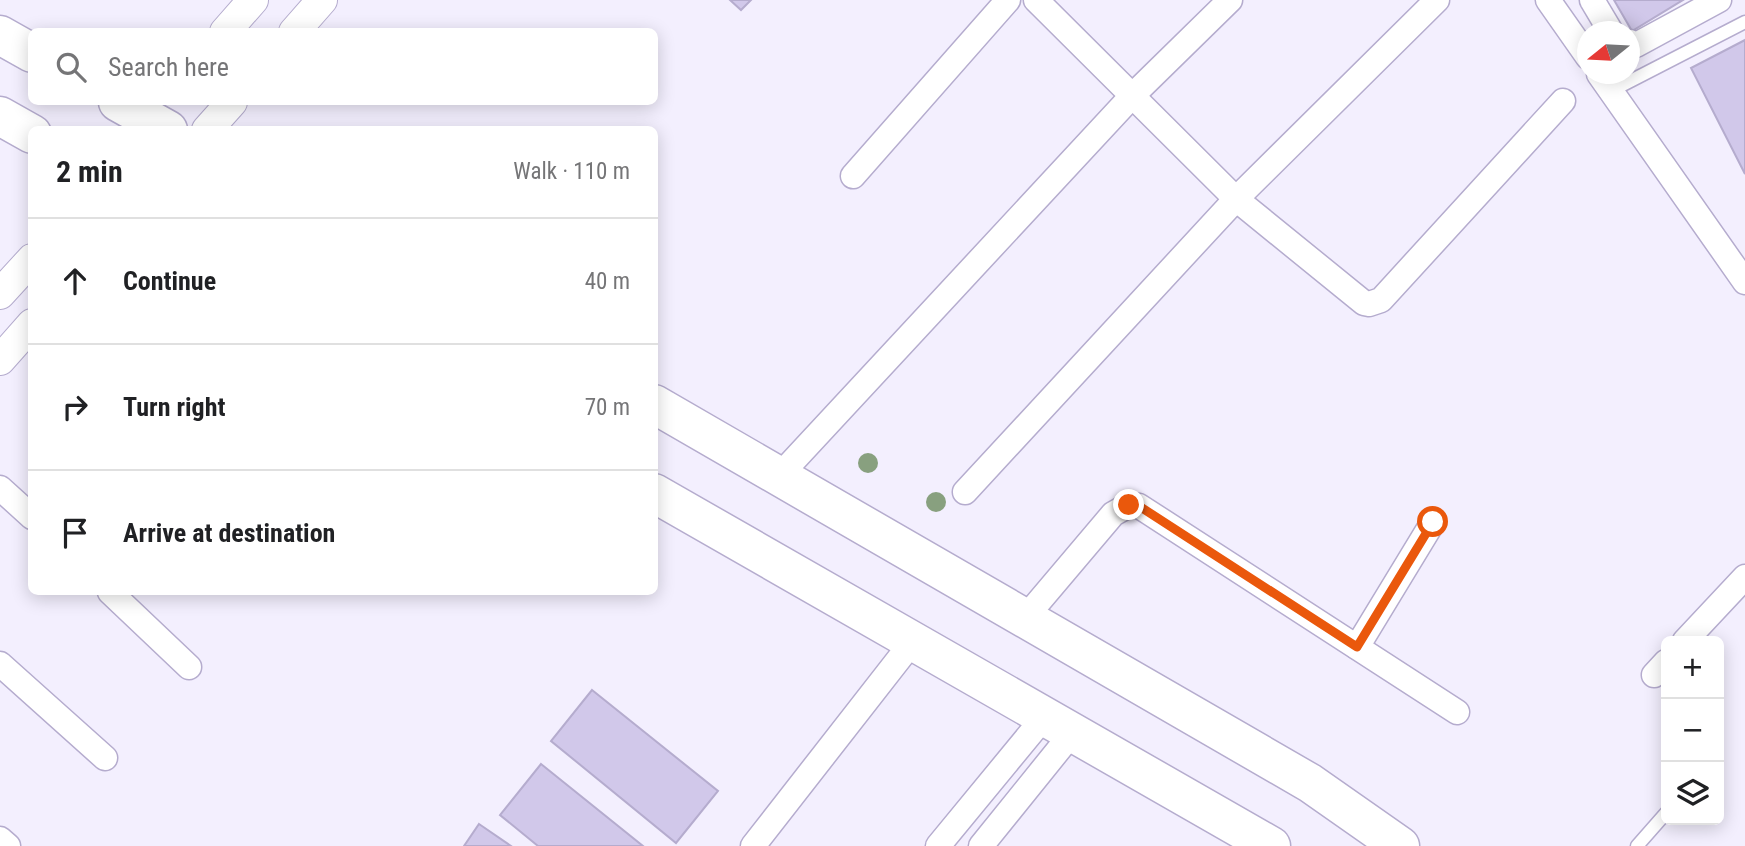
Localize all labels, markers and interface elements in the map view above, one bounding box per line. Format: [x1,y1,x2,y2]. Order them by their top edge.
north arrow [1577,21,1640,84]
search box [28,28,658,105]
icon: search [52,48,90,86]
text: Search here [108,52,229,82]
text: 2 min [56,154,123,189]
text: Walk · 110 m [513,158,630,185]
icon: ahead [56,262,94,300]
text: Continue [123,266,216,296]
text: 40 m [585,268,630,295]
icon: right [56,388,94,426]
text: Turn right [123,392,225,422]
text: 70 m [585,394,630,421]
route end [1113,489,1144,520]
route start [1417,506,1448,537]
icon: arrive [56,514,94,552]
text: Arrive at destination [123,518,335,548]
map controls [1661,636,1724,825]
button: + [1661,636,1724,699]
button: − [1661,699,1724,762]
button: layers [1661,762,1724,825]

